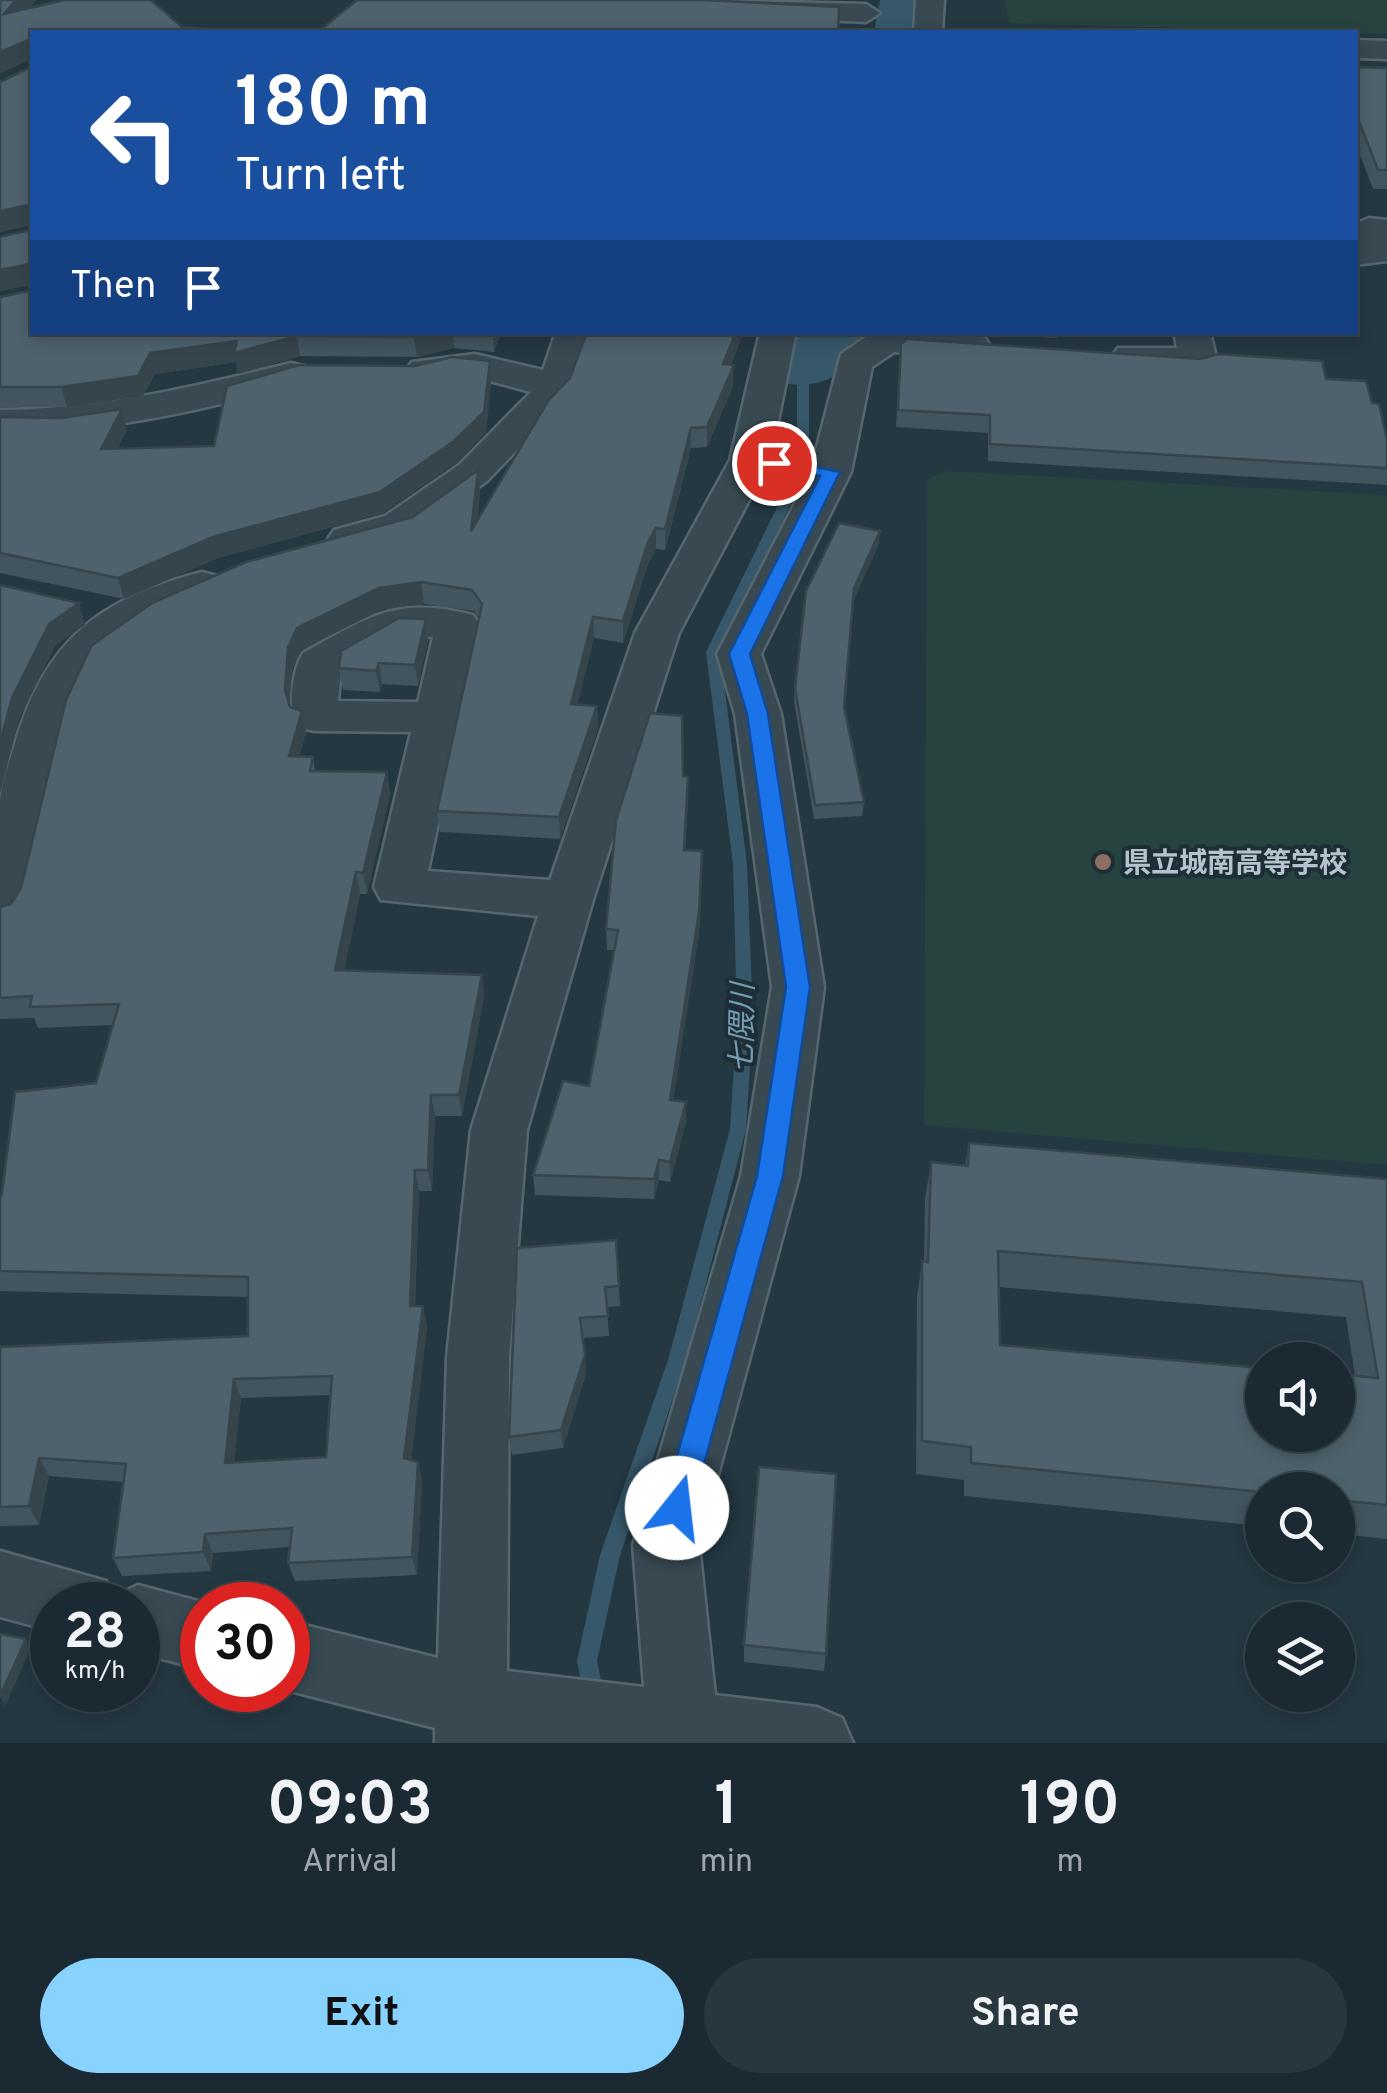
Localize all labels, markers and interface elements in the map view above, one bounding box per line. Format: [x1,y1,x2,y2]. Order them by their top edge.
text: 180 m [235,62,431,151]
icon: left [70,70,200,200]
text: Turn left [235,149,406,206]
icon: arrive [176,260,231,315]
text: Then [70,263,156,312]
pin [732,421,817,506]
icon: arrive [747,436,802,491]
place label: 県立城南高等学校 [1123,847,1347,883]
marker: 県立城南高等学校 [1092,851,1114,873]
water label: 七隈川 [725,980,764,1073]
map controls [1245,1342,1355,1712]
button: sound [1245,1342,1355,1452]
position arrow [625,1456,729,1560]
button: search [1245,1472,1355,1582]
speed limit sign: 30 [180,1582,310,1712]
button: layers [1245,1602,1355,1712]
text: 28 [64,1603,126,1666]
text: km/h [65,1656,125,1688]
text: 09:03 [267,1770,433,1846]
text: 1 [714,1770,738,1846]
text: 190 [1020,1770,1120,1846]
text: Arrival [302,1843,398,1883]
text: min [700,1843,753,1883]
text: m [1056,1843,1084,1883]
button: Exit [40,1958,684,2073]
button: Share [704,1958,1347,2073]

